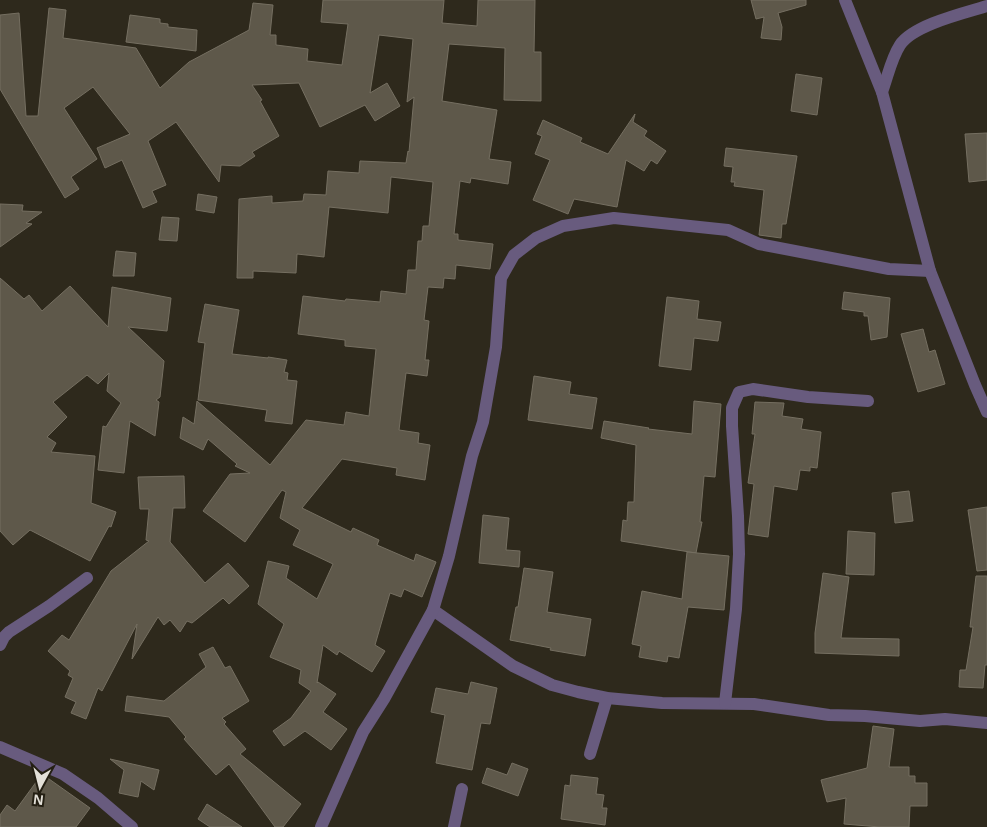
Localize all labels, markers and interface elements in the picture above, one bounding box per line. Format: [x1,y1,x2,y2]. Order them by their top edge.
north arrow [15,762,65,812]
text: N [32,791,44,808]

